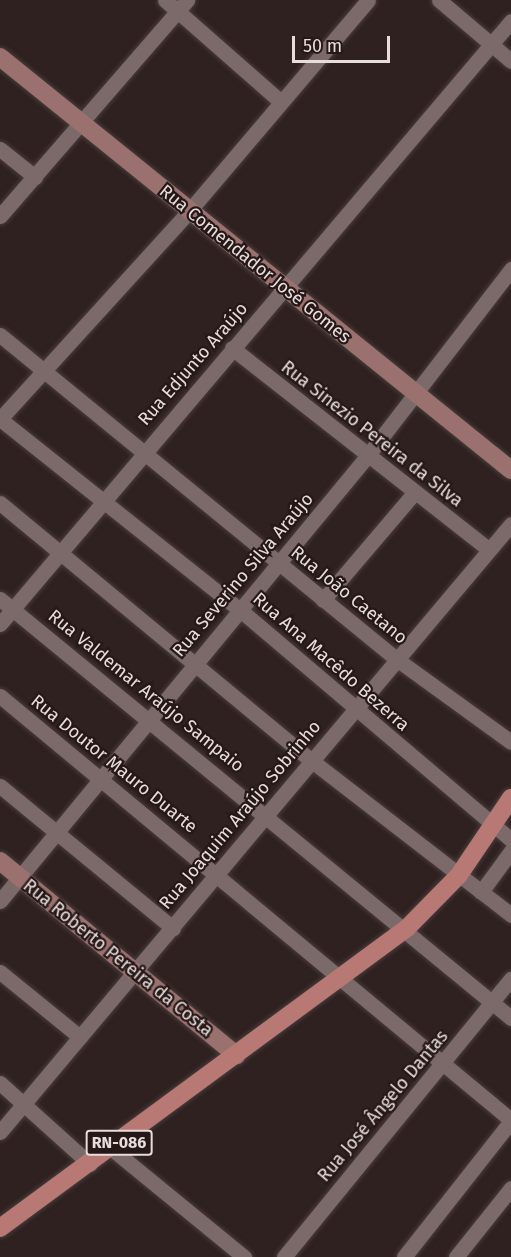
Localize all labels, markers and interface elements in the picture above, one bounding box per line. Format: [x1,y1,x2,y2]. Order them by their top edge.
scale bar [295,24,392,62]
text: 50 m [303,35,342,57]
street label: Rua Comendador José Gomes [155,180,355,348]
street label: Rua Edjunto Araújo [134,298,252,430]
street label: Rua Sinezio Pereira da Silva [277,356,467,512]
street label: Rua Severino Silva Araújo [168,489,318,661]
street label: Rua João Caetano [286,541,412,649]
street label: Rua Ana Macêdo Bezerra [248,588,414,736]
street label: Rua Valdemar Araújo Sampaio [44,605,248,777]
street label: Rua Doutor Mauro Duarte [26,690,202,838]
street label: Rua Joaquim Araújo Sobrinho [155,716,325,914]
street label: Rua Roberto Pereira da Costa [19,875,217,1041]
street label: Rua José Ângelo Dantas [313,1026,453,1186]
road number: RN-086 [84,1130,154,1156]

